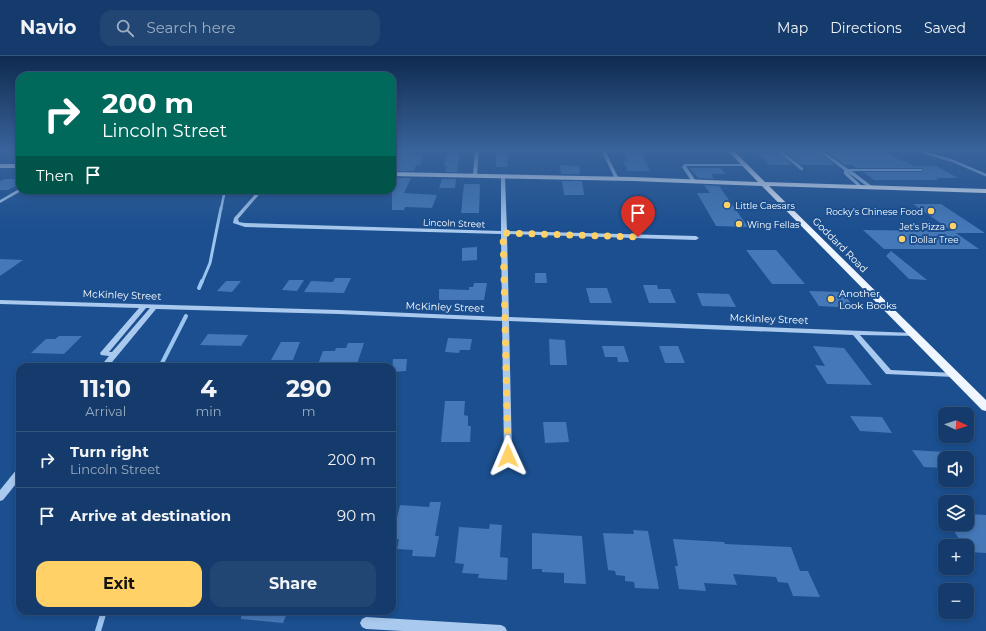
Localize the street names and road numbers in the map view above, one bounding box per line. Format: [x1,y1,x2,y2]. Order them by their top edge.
street label: Goddard Road [810,215,870,275]
street label: Lincoln Street [423,216,486,230]
street label: McKinley Street [82,287,162,303]
street label: McKinley Street [405,299,485,315]
street label: McKinley Street [729,311,809,327]

